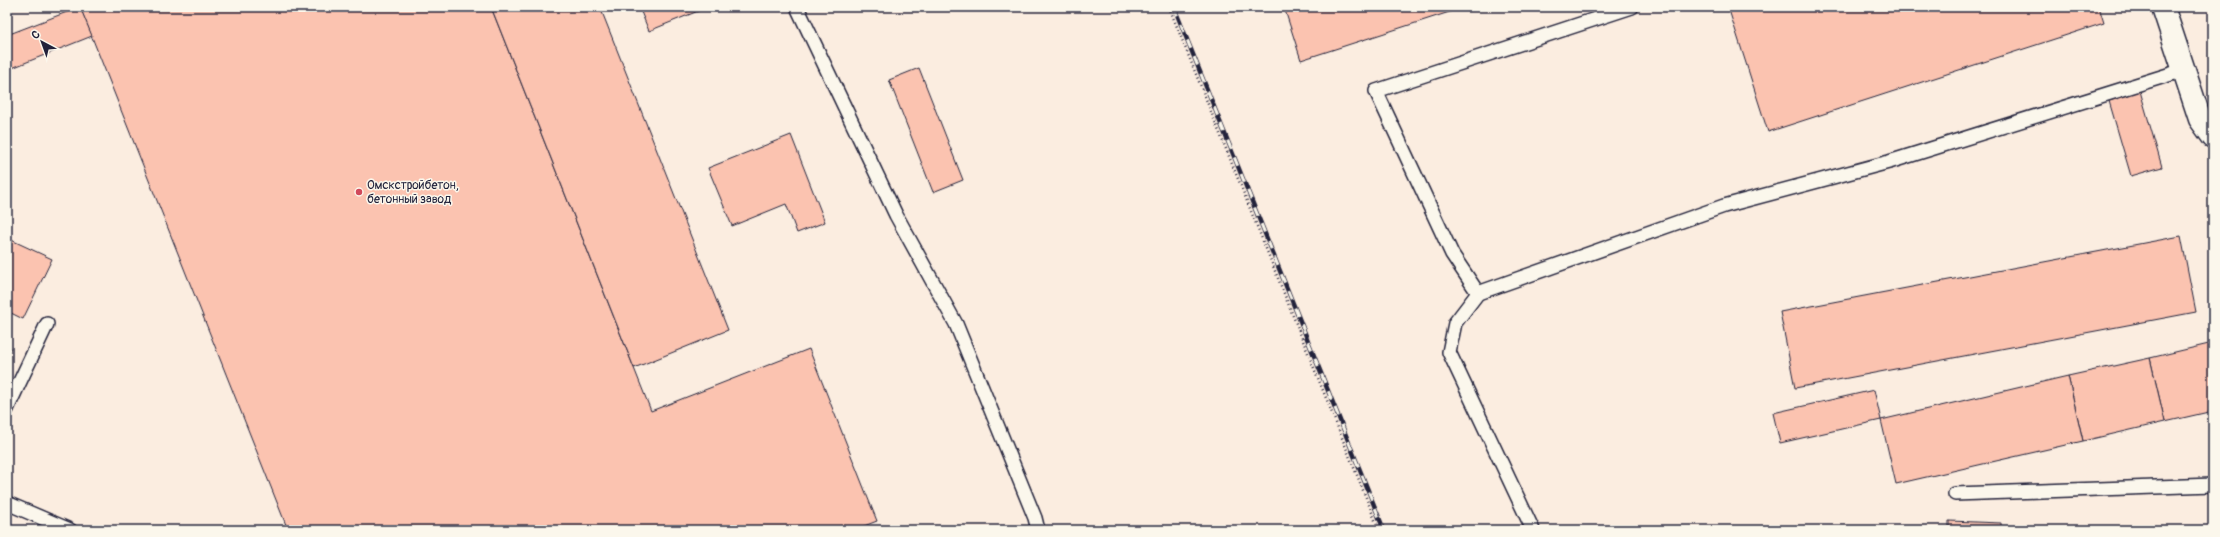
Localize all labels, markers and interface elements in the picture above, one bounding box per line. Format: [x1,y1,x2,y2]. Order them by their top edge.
north arrow [22,22,62,62]
text: С [29,28,43,42]
place label: Омскстройбетон, бетонный завод [367,178,459,207]
marker: Омскстройбетон, бетонный завод [354,187,364,197]

